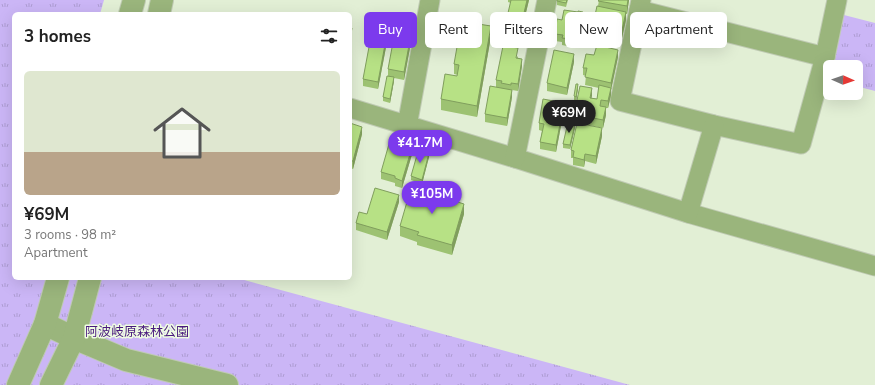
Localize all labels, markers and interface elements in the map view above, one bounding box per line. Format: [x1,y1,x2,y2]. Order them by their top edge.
chip: Buy [364,12,417,48]
chip: Rent [425,12,482,48]
chip: Filters [490,12,557,48]
chip: New [565,12,622,48]
chip: Apartment [630,12,727,48]
text: 3 homes [24,25,91,48]
icon: filters [318,25,340,47]
north arrow [823,60,863,100]
map controls [823,60,863,100]
icon: home [146,97,218,169]
pin: ¥69M [545,100,593,134]
text: ¥69M [552,104,586,122]
pin: ¥41.7M [387,130,453,164]
text: ¥41.7M [397,134,443,152]
pin: ¥105M [404,181,460,215]
text: ¥105M [411,185,453,203]
text: ¥69M [24,203,69,226]
text: 3 rooms · 98 m² [24,226,116,244]
text: Apartment [24,244,87,262]
park label: 阿波岐原森林公園 [85,323,189,341]

